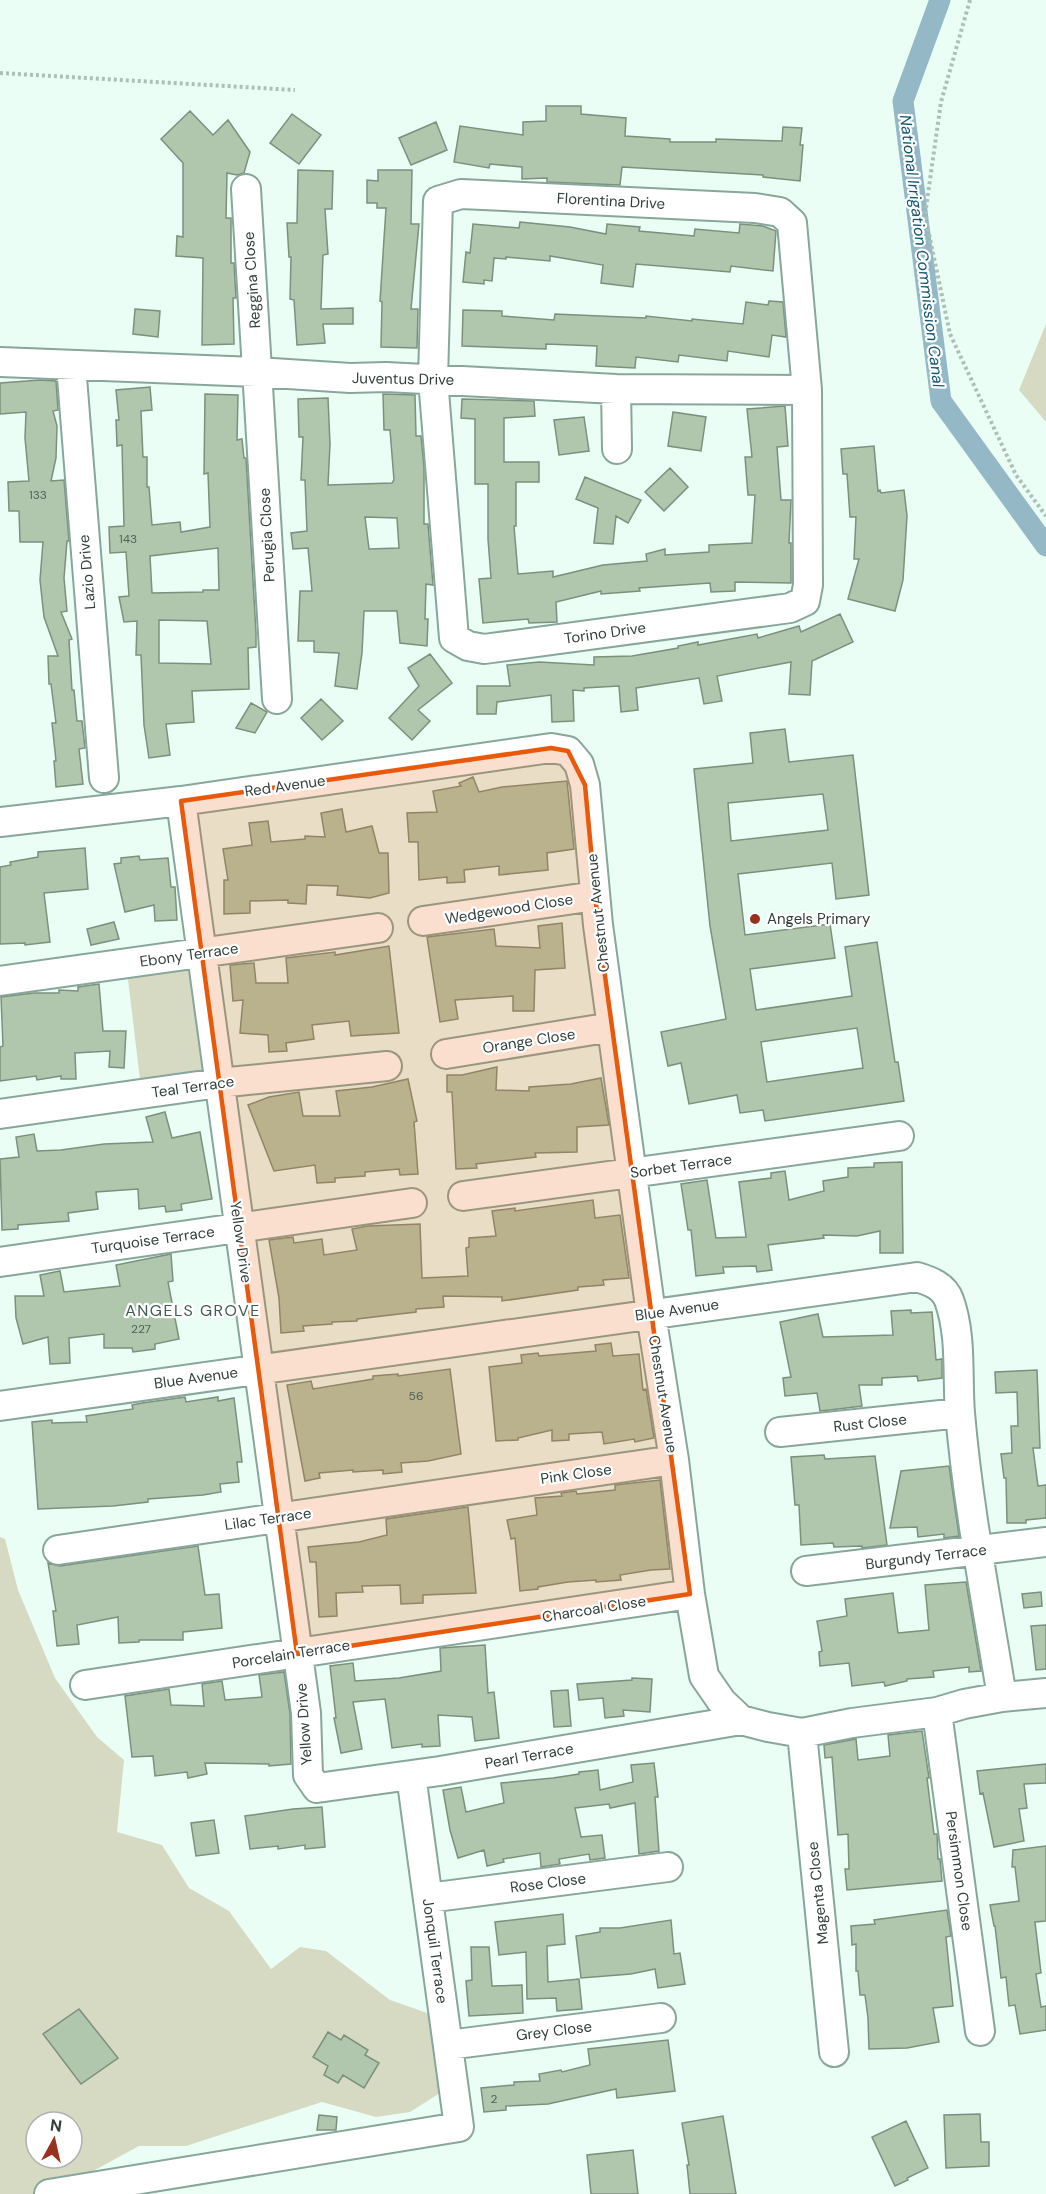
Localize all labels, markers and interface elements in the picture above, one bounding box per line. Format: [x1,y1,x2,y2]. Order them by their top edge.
water label: National Irrigation Commission Canal [895,114,949,389]
street label: Florentina Drive [556,188,666,214]
street label: Reggina Close [239,231,265,329]
street label: Juventus Drive [352,368,454,390]
house number: 133 [29,487,47,503]
street label: Perugia Close [255,487,279,583]
house number: 143 [119,531,137,547]
street label: Lazio Drive [74,534,100,610]
street label: Torino Drive [563,617,647,649]
street label: Red Avenue [243,770,327,802]
street label: Chestnut Avenue [582,853,614,973]
street label: Wedgewood Close [444,889,574,929]
place label: Angels Primary [767,909,871,929]
marker: Angels Primary [748,912,762,926]
street label: Ebony Terrace [138,938,240,972]
street label: Orange Close [481,1024,577,1058]
street label: Teal Terrace [150,1071,236,1103]
street label: Sorbet Terrace [629,1149,733,1183]
street label: Yellow Drive [225,1200,257,1284]
street label: Turquoise Terrace [90,1221,216,1259]
street label: Blue Avenue [634,1294,720,1326]
district label: ANGELS GROVE [125,1300,261,1321]
house number: 227 [131,1321,151,1337]
street label: Chestnut Avenue [644,1334,682,1454]
street label: Blue Avenue [153,1362,239,1394]
house number: 56 [409,1388,423,1404]
street label: Rust Close [832,1409,908,1437]
street label: Pink Close [539,1459,613,1489]
street label: Lilac Terrace [223,1503,313,1535]
street label: Burgundy Terrace [864,1540,988,1574]
street label: Charcoal Close [541,1591,647,1627]
street label: Porcelain Terrace [231,1635,351,1673]
street label: Yellow Drive [291,1682,317,1766]
street label: Pearl Terrace [483,1738,575,1774]
street label: Persimmon Close [941,1810,977,1932]
street label: Magenta Close [803,1841,833,1945]
street label: Rose Close [509,1868,587,1898]
street label: Jonquil Terrace [418,1897,452,2005]
street label: Grey Close [515,2016,593,2046]
house number: 2 [491,2091,498,2107]
north arrow [24,2110,84,2170]
text: N [49,2114,63,2137]

